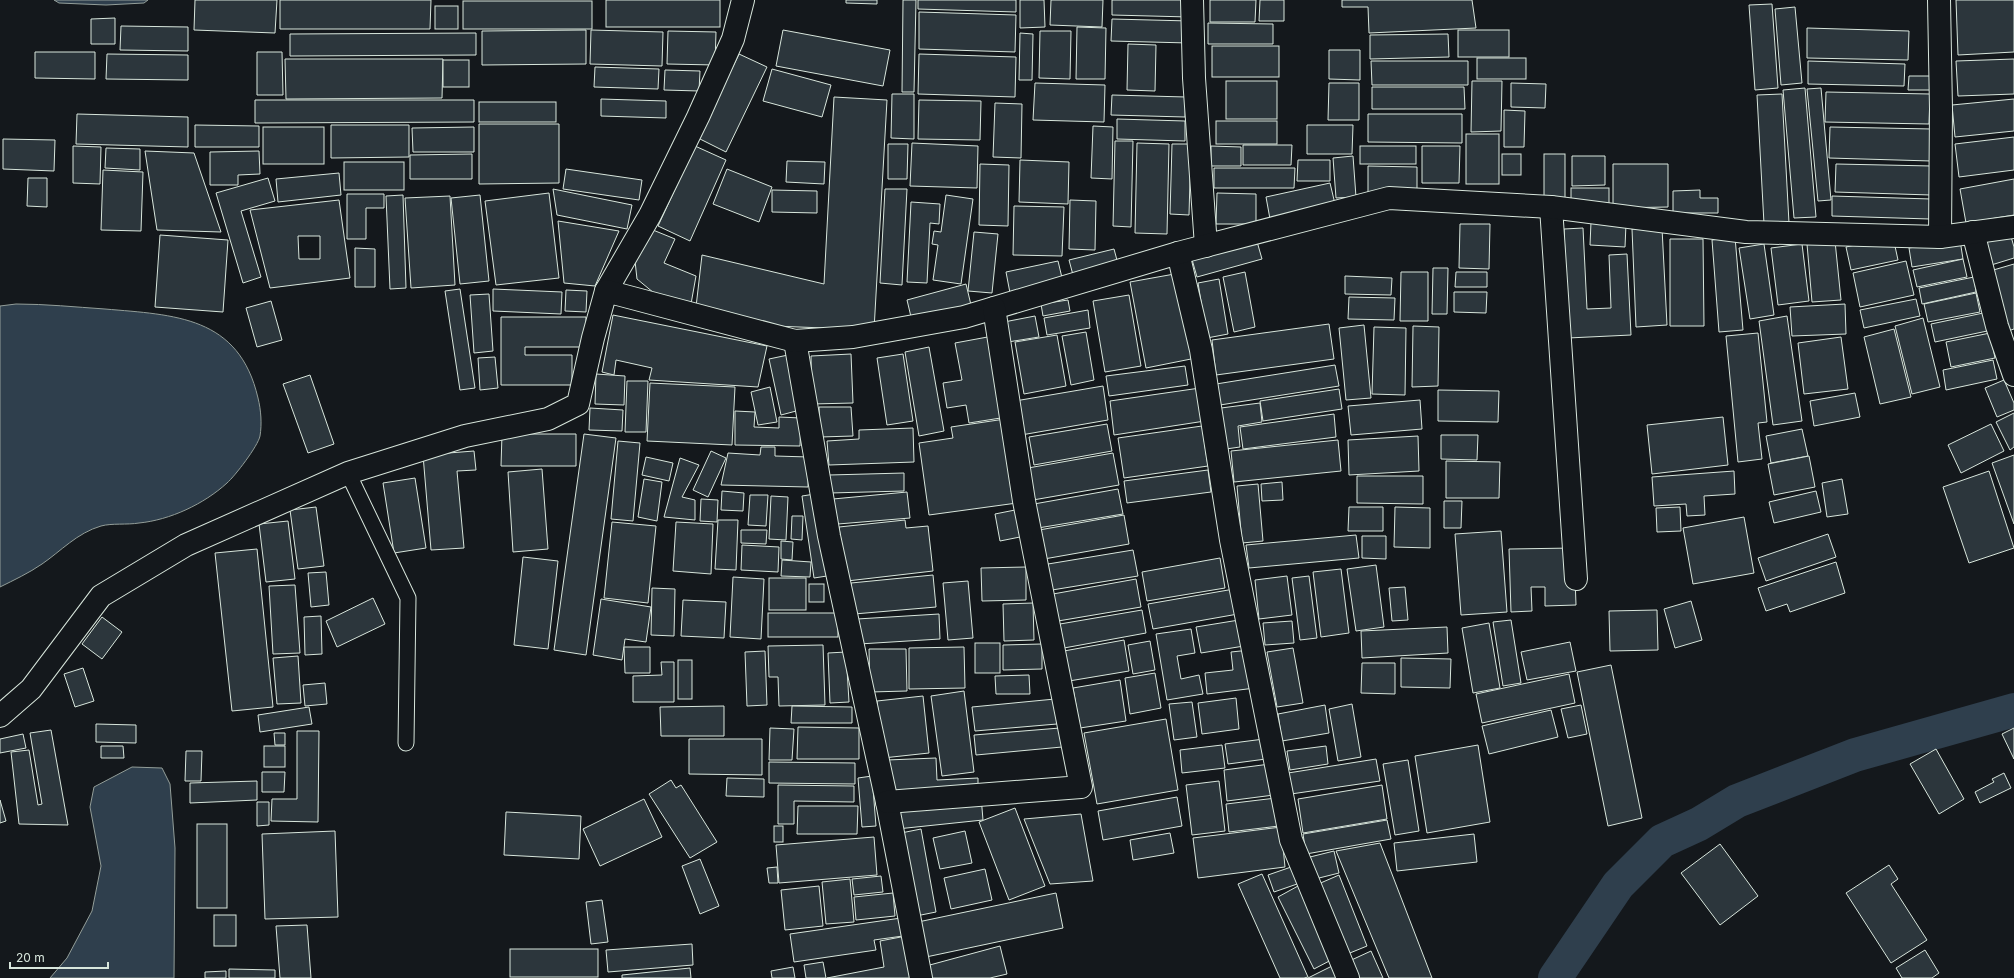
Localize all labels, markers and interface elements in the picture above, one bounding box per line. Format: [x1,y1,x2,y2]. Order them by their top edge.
scale bar [10,944,108,970]
text: 20 m [16,950,45,965]

